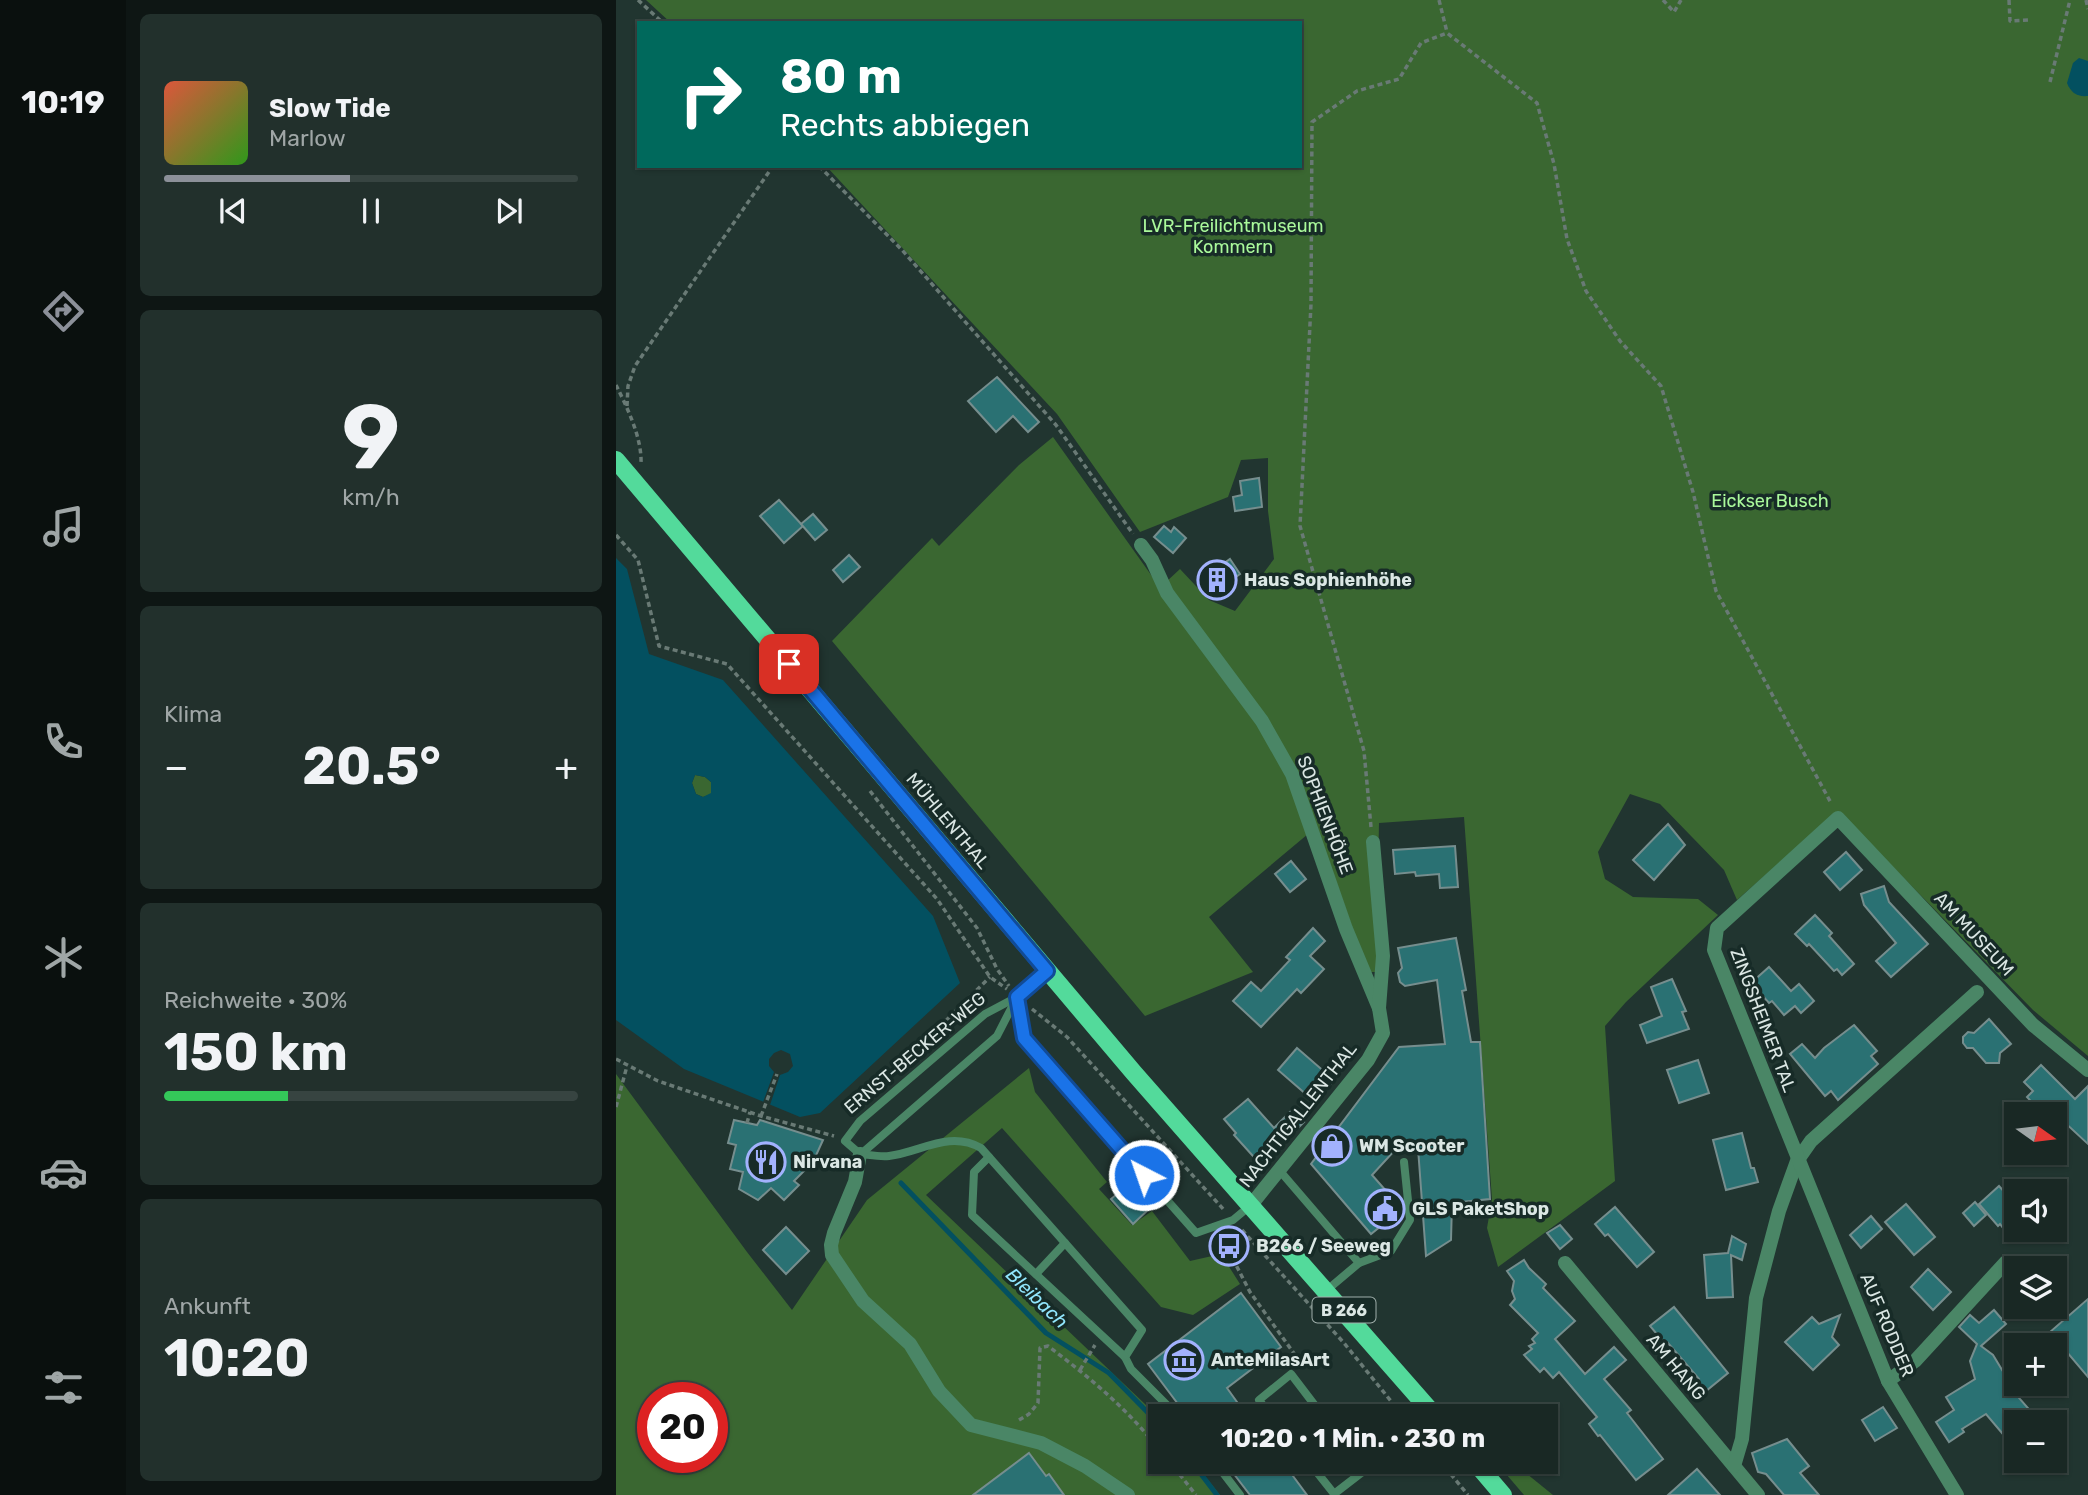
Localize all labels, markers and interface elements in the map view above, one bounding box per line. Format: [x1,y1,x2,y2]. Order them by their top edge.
text: 80 m [780,47,902,105]
icon: right [665,49,756,140]
text: 10:19 [21,83,105,121]
text: Slow Tide [269,93,391,124]
text: Rechts abbiegen [780,106,1030,144]
text: Marlow [269,124,346,152]
icon: previous [214,192,252,230]
icon: pause [352,192,390,230]
icon: next [490,192,528,230]
park label: LVR-Freilichtmuseum Kommern [1142,215,1324,258]
icon: directions [39,287,88,336]
text: 9 [342,383,400,491]
text: km/h [342,483,400,511]
park label: Eickser Busch [1711,490,1829,512]
icon: music [39,502,88,551]
building icon: Haus Sophienhöhe [1196,559,1238,601]
place label: Haus Sophienhöhe [1244,569,1412,591]
pin [759,634,819,694]
icon: arrive [770,645,808,683]
text: Klima [164,700,222,728]
icon: phone [39,717,88,766]
text: 20.5° [302,735,441,797]
text: − [164,744,189,790]
text: + [554,744,578,790]
street label: SOPHIENHÖHE [1292,753,1358,877]
street label: MÜHLENTHAL [901,768,995,874]
street label: AM MUSEUM [1930,887,2018,981]
icon: climate [39,933,88,982]
street label: ZINGSHEIMER TAL [1725,945,1801,1095]
text: Reichweite · 30% [164,986,347,1014]
street label: ERNST-BECKER-WEG [840,987,990,1119]
text: 150 km [164,1021,348,1083]
street label: NACHTIGALLENTHAL [1235,1038,1361,1192]
north arrow [2004,1102,2067,1166]
map controls [2004,1102,2067,1473]
shop icon: WM Scooter [1311,1125,1353,1167]
place label: WM Scooter [1359,1135,1464,1157]
position arrow [1107,1138,1181,1212]
restaurant icon: Nirvana [745,1141,787,1183]
icon: car [39,1148,88,1197]
place label: Nirvana [793,1151,862,1173]
button: sound [2004,1179,2067,1242]
public building icon: GLS PaketShop [1364,1188,1406,1230]
place label: GLS PaketShop [1412,1198,1549,1220]
bus stop icon: B266 / Seeweg [1208,1225,1250,1267]
place label: B266 / Seeweg [1256,1235,1391,1257]
button: layers [2004,1256,2067,1319]
water label: Bleibach [1001,1263,1073,1333]
street label: AUF RODDER [1855,1270,1919,1380]
text: Ankunft [164,1292,251,1320]
road number: B 266 [1312,1298,1376,1322]
text: 10:20 [164,1327,310,1389]
street label: AM HANG [1642,1329,1710,1405]
button: + [2004,1333,2067,1396]
museum icon: AnteMilasArt [1163,1339,1205,1381]
place label: AnteMilasArt [1211,1349,1330,1371]
icon: filters [39,1363,88,1412]
speed limit sign: 20 [637,1382,728,1473]
button: − [2004,1410,2067,1473]
text: 10:20 · 1 Min. · 230 m [1221,1423,1485,1454]

